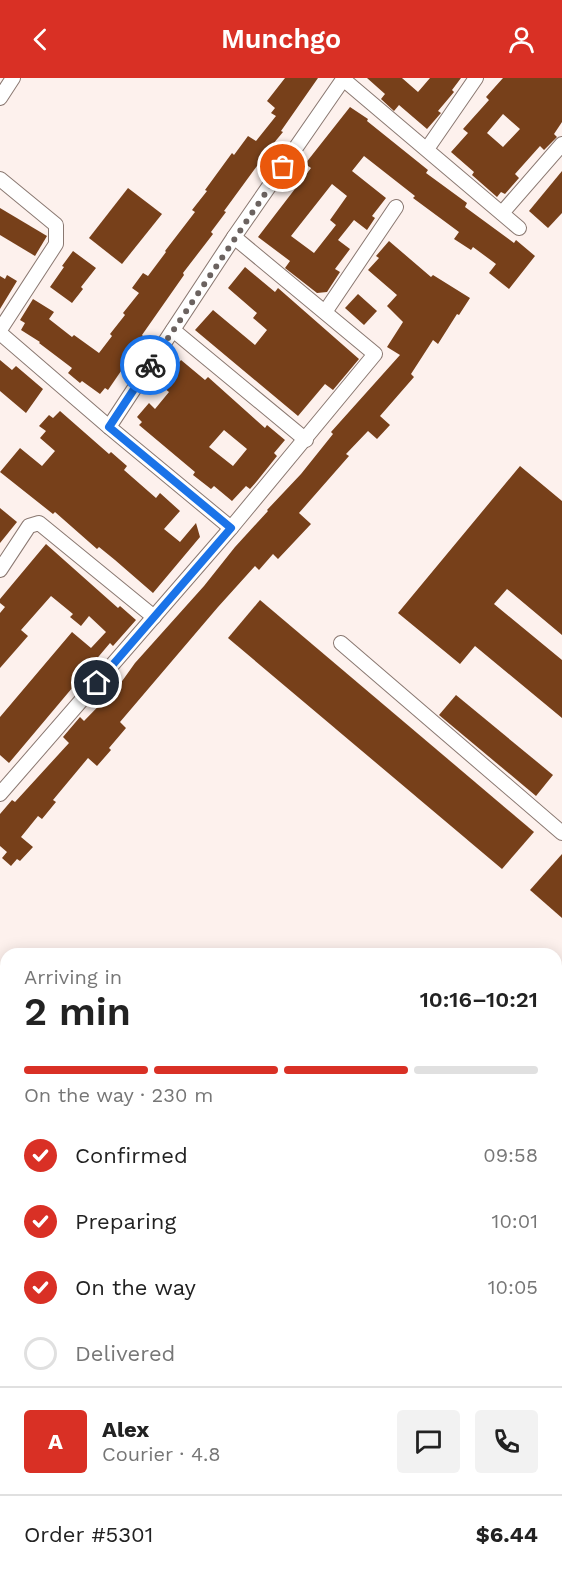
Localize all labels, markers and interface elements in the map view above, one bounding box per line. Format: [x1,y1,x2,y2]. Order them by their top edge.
icon: back [24,23,57,56]
text: Munchgo [221,23,341,55]
icon: person [505,23,538,56]
pin [257,141,308,192]
icon: bag [266,150,299,183]
courier [120,335,180,395]
icon: bike [134,349,167,382]
pin [71,657,122,708]
icon: home [80,666,113,699]
text: Arriving in [24,965,122,989]
text: 10:16–10:21 [420,987,538,1012]
text: 2 min [24,989,131,1034]
text: On the way · 230 m [24,1083,213,1107]
icon: check [24,1139,57,1172]
text: Confirmed [75,1143,188,1168]
text: 09:58 [483,1143,538,1167]
icon: check [24,1205,57,1238]
text: Preparing [75,1209,176,1234]
text: 10:01 [492,1209,538,1233]
icon: check [24,1271,57,1304]
text: On the way [75,1275,196,1300]
text: 10:05 [488,1275,538,1299]
text: Delivered [75,1341,175,1366]
button: chat [397,1410,460,1473]
button: phone [475,1410,538,1473]
text: Alex [102,1417,149,1442]
text: A [48,1429,63,1454]
text: Courier · 4.8 [102,1442,221,1466]
text: Order #5301 [24,1522,153,1547]
text: $6.44 [476,1522,538,1547]

